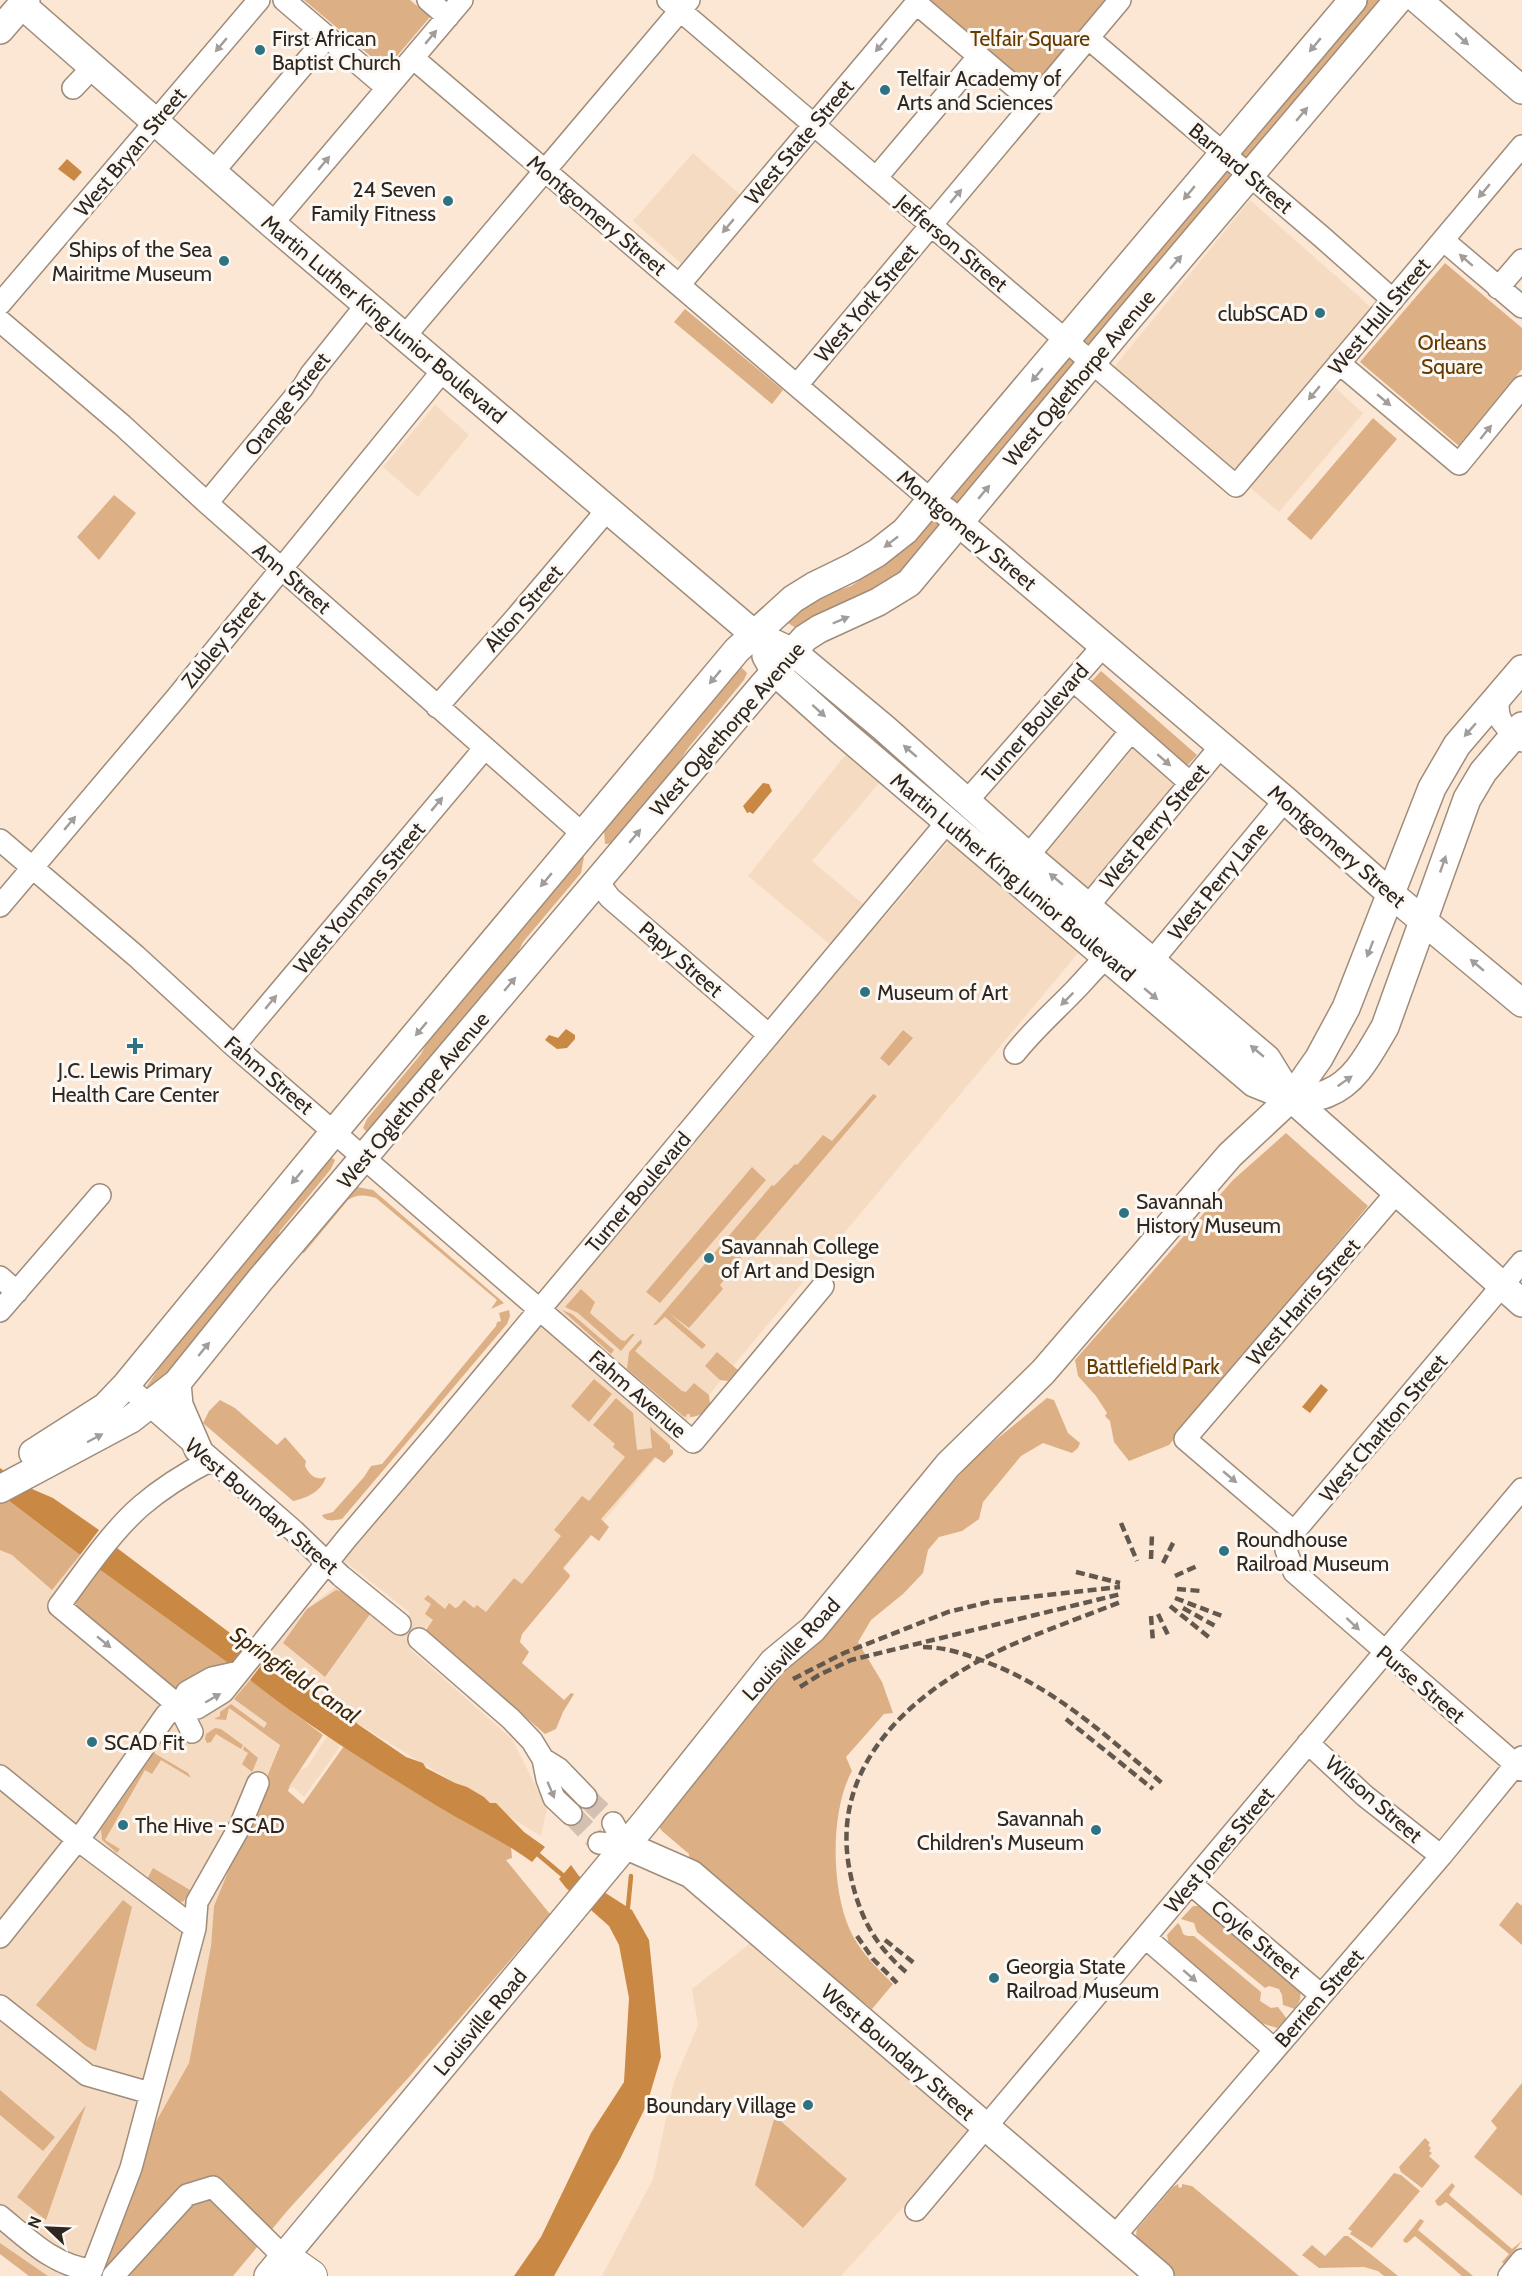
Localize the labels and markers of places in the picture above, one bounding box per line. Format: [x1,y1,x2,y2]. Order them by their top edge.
place label: First African Baptist Church [272,26,401,75]
marker: First African Baptist Church [253,43,267,57]
place label: Telfair Academy of Arts and Sciences [897,66,1062,115]
marker: Telfair Academy of Arts and Sciences [878,83,892,97]
place label: 24 Seven Family Fitness [311,177,436,226]
marker: 24 Seven Family Fitness [441,194,455,208]
place label: Ships of the Sea Mairitme Museum [52,237,212,286]
marker: Ships of the Sea Mairitme Museum [217,254,231,268]
place label: clubSCAD [1218,301,1308,326]
marker: clubSCAD [1313,306,1327,320]
place label: Museum of Art [877,980,1008,1005]
marker: Museum of Art [858,985,872,999]
marker: J.C. Lewis Primary Health Care Center [126,1037,144,1055]
place label: J.C. Lewis Primary Health Care Center [51,1058,219,1107]
place label: Savannah History Museum [1136,1189,1281,1238]
marker: Savannah History Museum [1117,1206,1131,1220]
place label: Savannah College of Art and Design [721,1234,879,1283]
marker: Savannah College of Art and Design [702,1251,716,1265]
place label: Roundhouse Railroad Museum [1236,1527,1389,1576]
marker: Roundhouse Railroad Museum [1217,1544,1231,1558]
place label: SCAD Fit [104,1730,185,1755]
marker: SCAD Fit [85,1735,99,1749]
place label: Savannah Children's Museum [917,1806,1084,1855]
place label: The Hive - SCAD [135,1813,285,1838]
marker: The Hive - SCAD [116,1818,130,1832]
marker: Savannah Children's Museum [1089,1823,1103,1837]
place label: Georgia State Railroad Museum [1006,1954,1159,2003]
marker: Georgia State Railroad Museum [987,1971,1001,1985]
place label: Boundary Village [646,2093,796,2118]
marker: Boundary Village [801,2098,815,2112]

